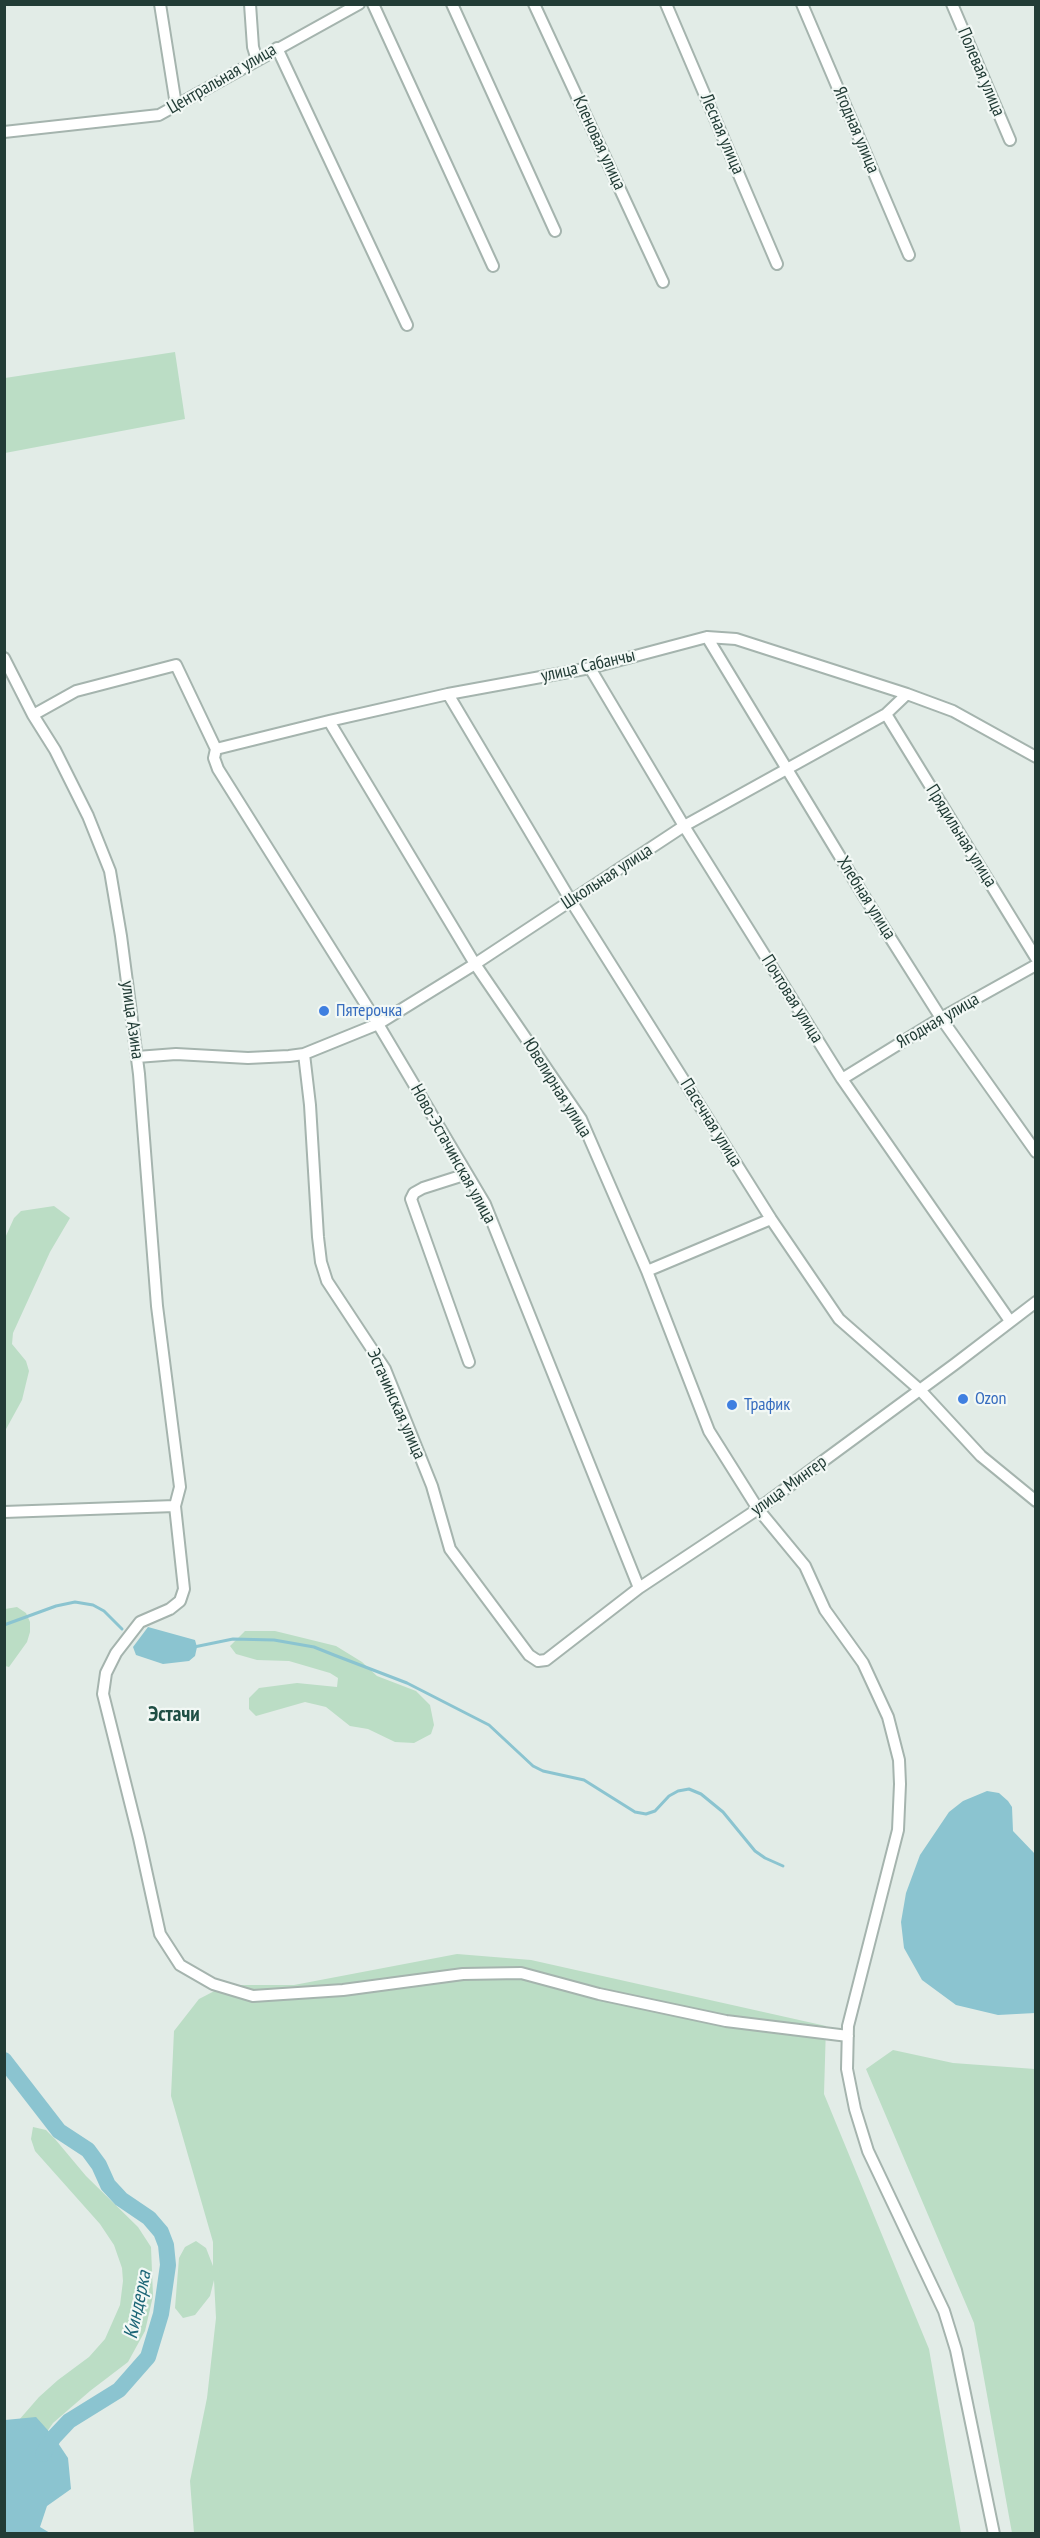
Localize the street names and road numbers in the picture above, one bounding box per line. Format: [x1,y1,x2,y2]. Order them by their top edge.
street label: Полевая улица [953,24,1009,120]
street label: Центральная улица [164,39,280,119]
street label: Ягодная улица [828,84,884,176]
street label: Лесная улица [695,90,749,178]
street label: Кленовая улица [568,93,630,193]
street label: улица Сабанчы [539,645,637,687]
street label: Прядильная улица [921,781,1001,891]
street label: Школьная улица [558,840,656,914]
street label: Хлебная улица [832,852,900,944]
street label: Почтовая улица [756,951,828,1047]
street label: улица Азина [116,980,148,1060]
street label: Ягодная улица [893,989,983,1053]
street label: Ювелирная улица [518,1034,596,1142]
street label: Пасечная улица [675,1075,747,1171]
street label: Ново-Эстачинская улица [406,1080,500,1228]
street label: Эстачинская улица [362,1345,430,1463]
street label: улица Мингер [747,1451,831,1521]

